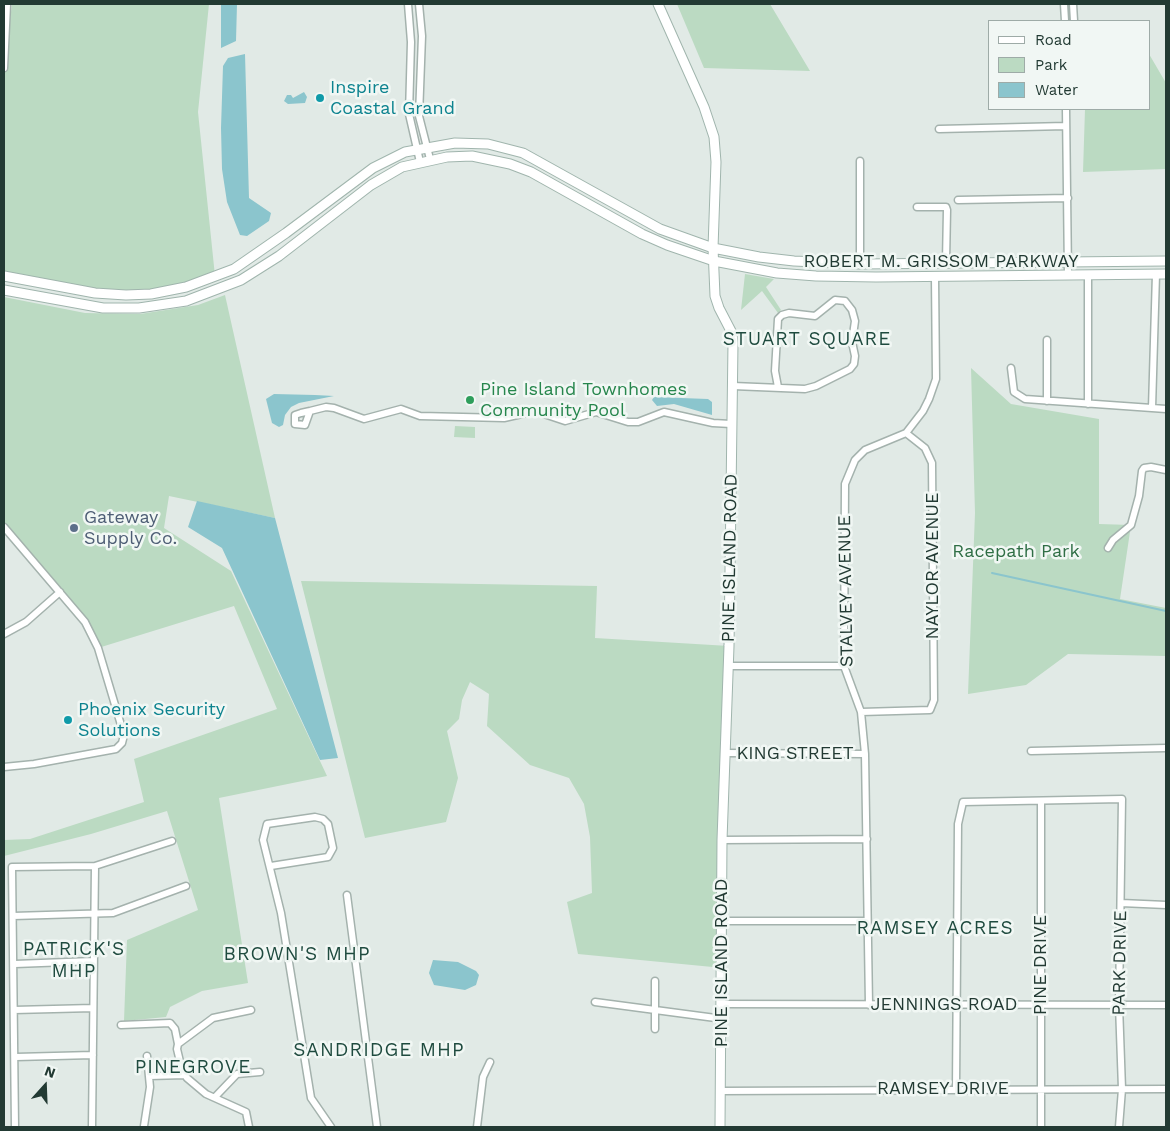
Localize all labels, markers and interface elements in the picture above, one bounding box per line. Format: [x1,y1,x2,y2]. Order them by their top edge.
legend [988,20,1150,110]
text: Road [1035,31,1072,49]
text: Park [1035,56,1067,74]
place label: Inspire Coastal Grand [330,77,455,120]
text: Water [1035,81,1078,99]
marker: Inspire Coastal Grand [314,92,326,104]
street label: ROBERT M. GRISSOM PARKWAY [803,251,1079,273]
district label: STUART SQUARE [721,328,893,350]
place label: Pine Island Townhomes Community Pool [480,379,687,422]
marker: Pine Island Townhomes Community Pool [464,394,476,406]
street label: PINE ISLAND ROAD [718,473,742,643]
street label: NAYLOR AVENUE [922,492,944,640]
place label: Gateway Supply Co. [84,507,177,550]
street label: STALVEY AVENUE [834,515,858,667]
marker: Gateway Supply Co. [68,522,80,534]
park label: Racepath Park [952,541,1080,563]
place label: Phoenix Security Solutions [78,699,225,742]
marker: Phoenix Security Solutions [62,714,74,726]
street label: KING STREET [736,743,854,765]
street label: PINE ISLAND ROAD [711,879,733,1047]
street label: PARK DRIVE [1108,910,1132,1016]
street label: PINE DRIVE [1030,915,1052,1015]
district label: RAMSEY ACRES [855,917,1015,939]
district label: PATRICK'S MHP [22,938,126,982]
district label: BROWN'S MHP [222,943,372,965]
street label: JENNINGS ROAD [870,994,1018,1016]
district label: SANDRIDGE MHP [292,1039,466,1061]
district label: PINEGROVE [134,1056,252,1078]
north arrow [20,1061,70,1111]
text: N [43,1063,58,1081]
street label: RAMSEY DRIVE [877,1078,1009,1100]

